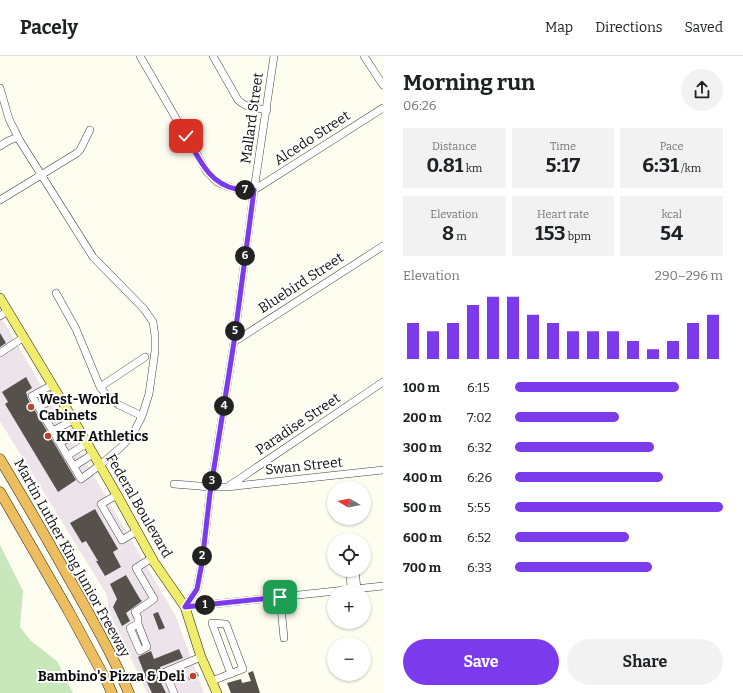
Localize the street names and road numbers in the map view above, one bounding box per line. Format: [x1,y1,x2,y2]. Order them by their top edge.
street label: Mallard Street [237,71,267,165]
street label: Alcedo Street [271,107,353,169]
street label: Bluebird Street [255,249,347,317]
street label: Paradise Street [253,389,343,459]
street label: Federal Boulevard [102,451,176,561]
street label: Swan Street [265,453,343,479]
street label: Martin Luther King Junior Freeway [10,456,134,661]

